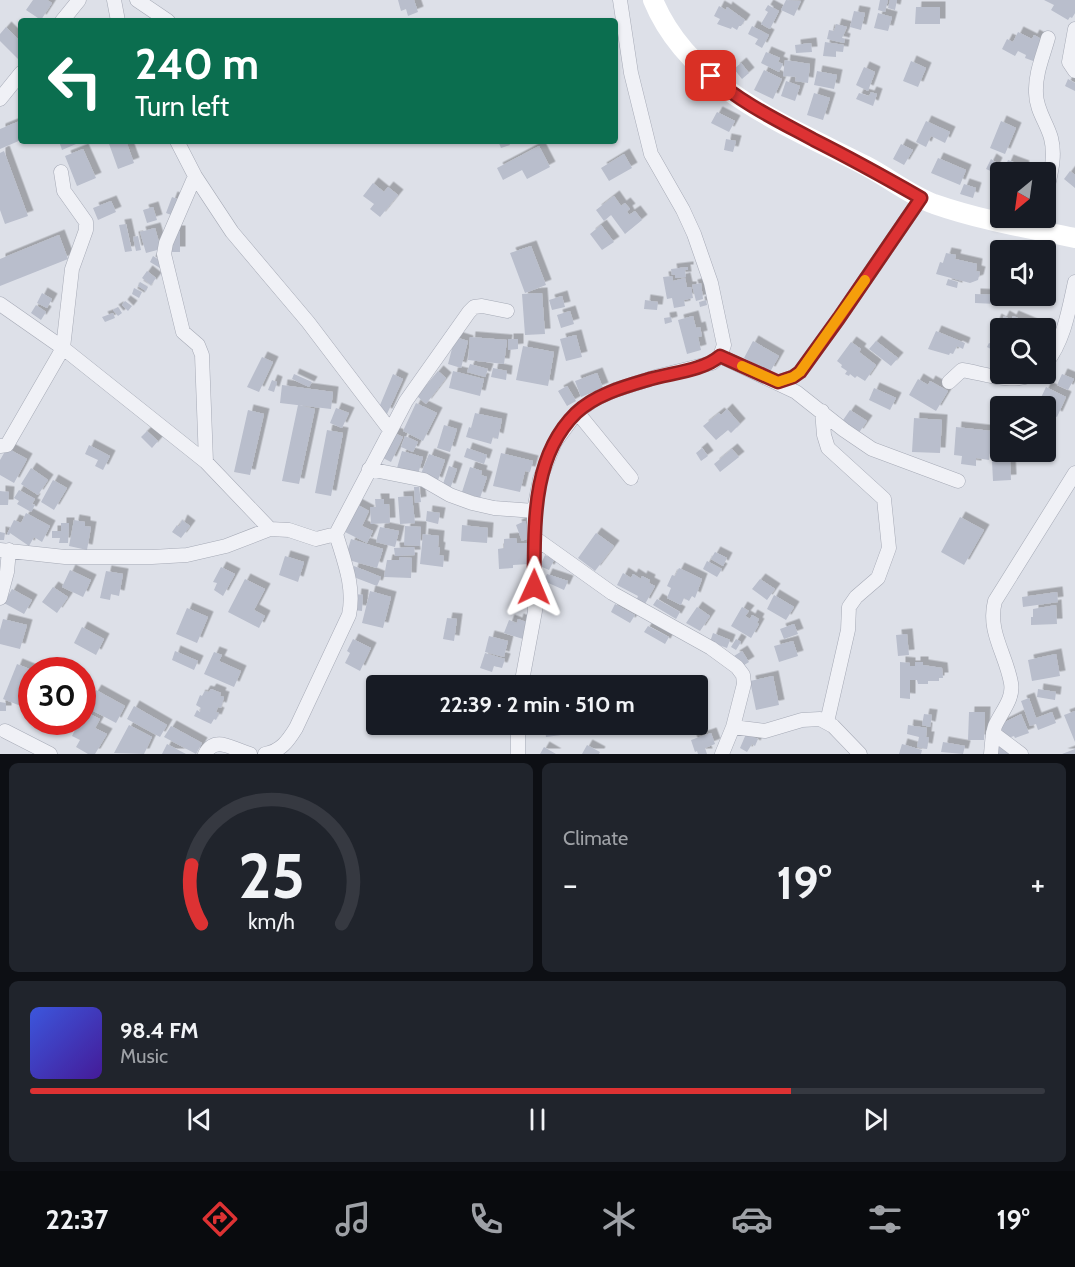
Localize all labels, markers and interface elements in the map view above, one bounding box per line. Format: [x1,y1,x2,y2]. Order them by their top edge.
text: 240 m [135,38,259,90]
icon: left [36,42,114,120]
pin [685,50,736,101]
icon: arrive [694,59,727,92]
text: Turn left [135,90,229,123]
north arrow [990,162,1056,228]
map controls [990,162,1056,462]
button: sound [990,240,1056,306]
button: search [990,318,1056,384]
button: layers [990,396,1056,462]
position arrow [502,555,566,619]
speed limit sign: 30 [18,657,96,735]
text: 22:39 · 2 min · 510 m [439,691,635,718]
text: Climate [563,826,628,850]
text: 25 [238,838,304,914]
text: 19° [777,856,831,910]
text: − [563,864,578,904]
text: + [1030,864,1045,904]
text: km/h [248,909,294,935]
text: 98.4 FM [120,1017,199,1044]
text: Music [120,1044,168,1068]
icon: previous [183,1103,216,1136]
icon: pause [521,1103,554,1136]
icon: next [859,1103,892,1136]
icon: directions [199,1198,241,1240]
icon: music [332,1198,374,1240]
icon: phone [465,1198,507,1240]
icon: climate [598,1198,640,1240]
icon: car [731,1198,773,1240]
icon: filters [864,1198,906,1240]
text: 22:37 [45,1203,108,1236]
text: 19° [997,1203,1030,1236]

